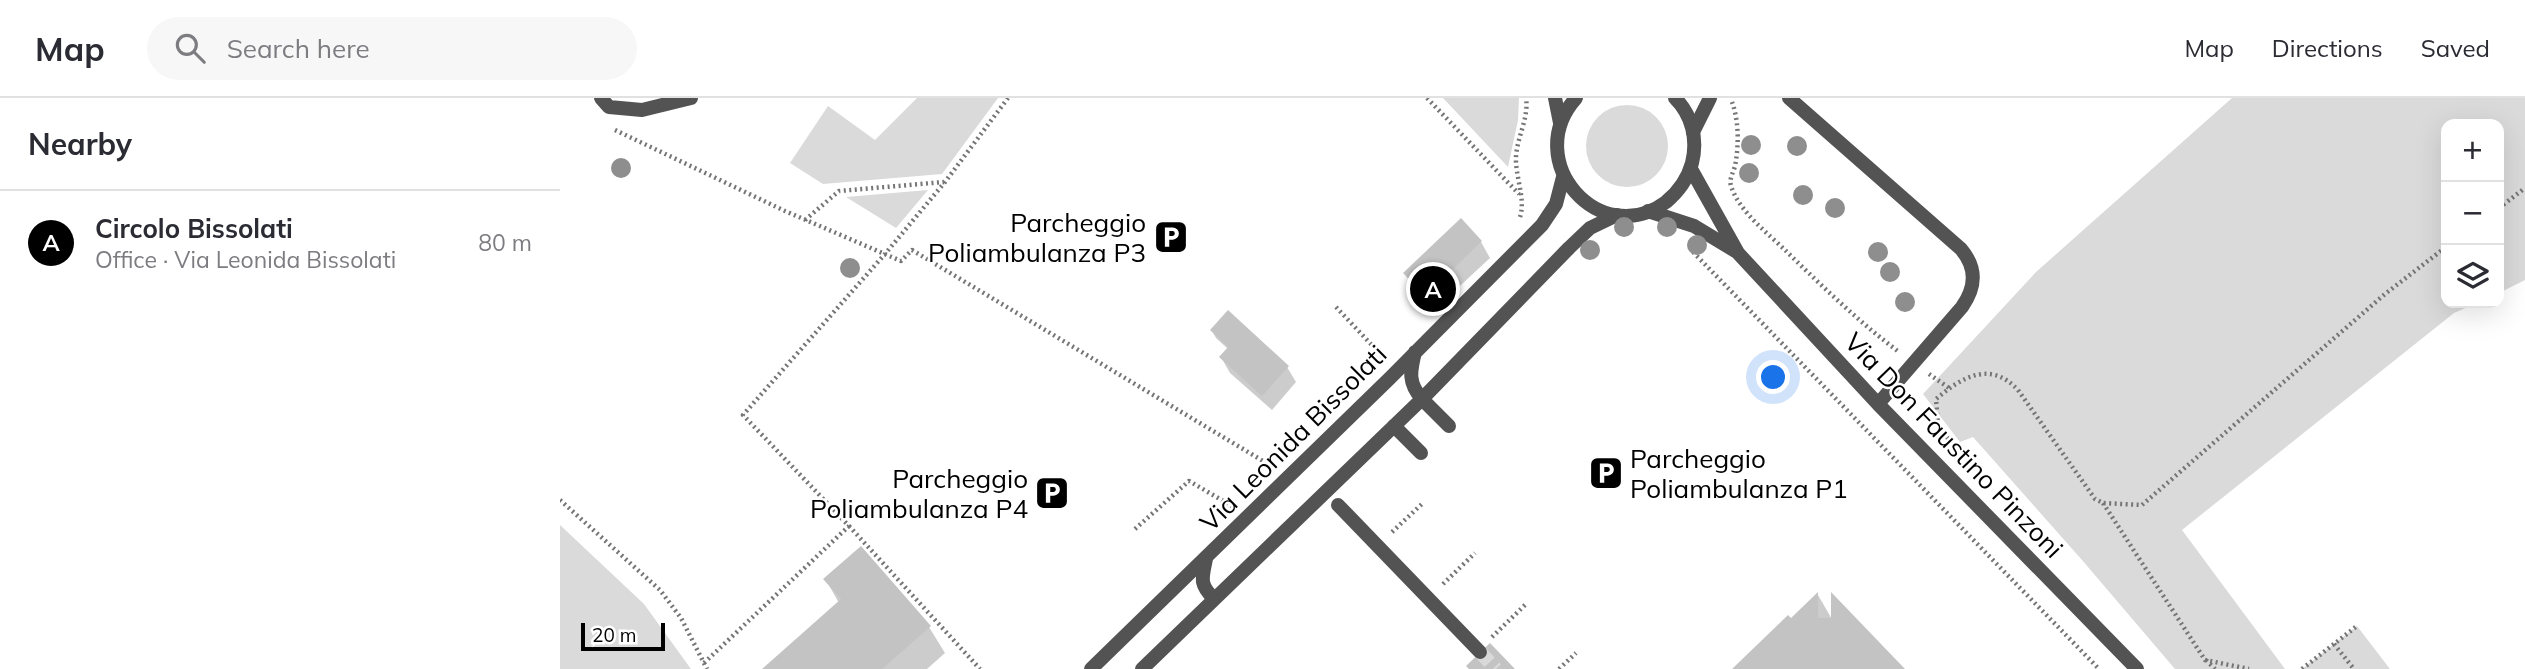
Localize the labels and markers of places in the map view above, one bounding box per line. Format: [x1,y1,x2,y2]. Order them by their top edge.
place label: Parcheggio Poliambulanza P3 [928,206,1146,269]
parking icon: Parcheggio Poliambulanza P3 [1152,218,1190,256]
pin: A [1410,263,1456,315]
place label: Parcheggio Poliambulanza P1 [1630,442,1848,505]
parking icon: Parcheggio Poliambulanza P1 [1587,454,1625,492]
place label: Parcheggio Poliambulanza P4 [810,462,1028,525]
parking icon: Parcheggio Poliambulanza P4 [1033,474,1071,512]

